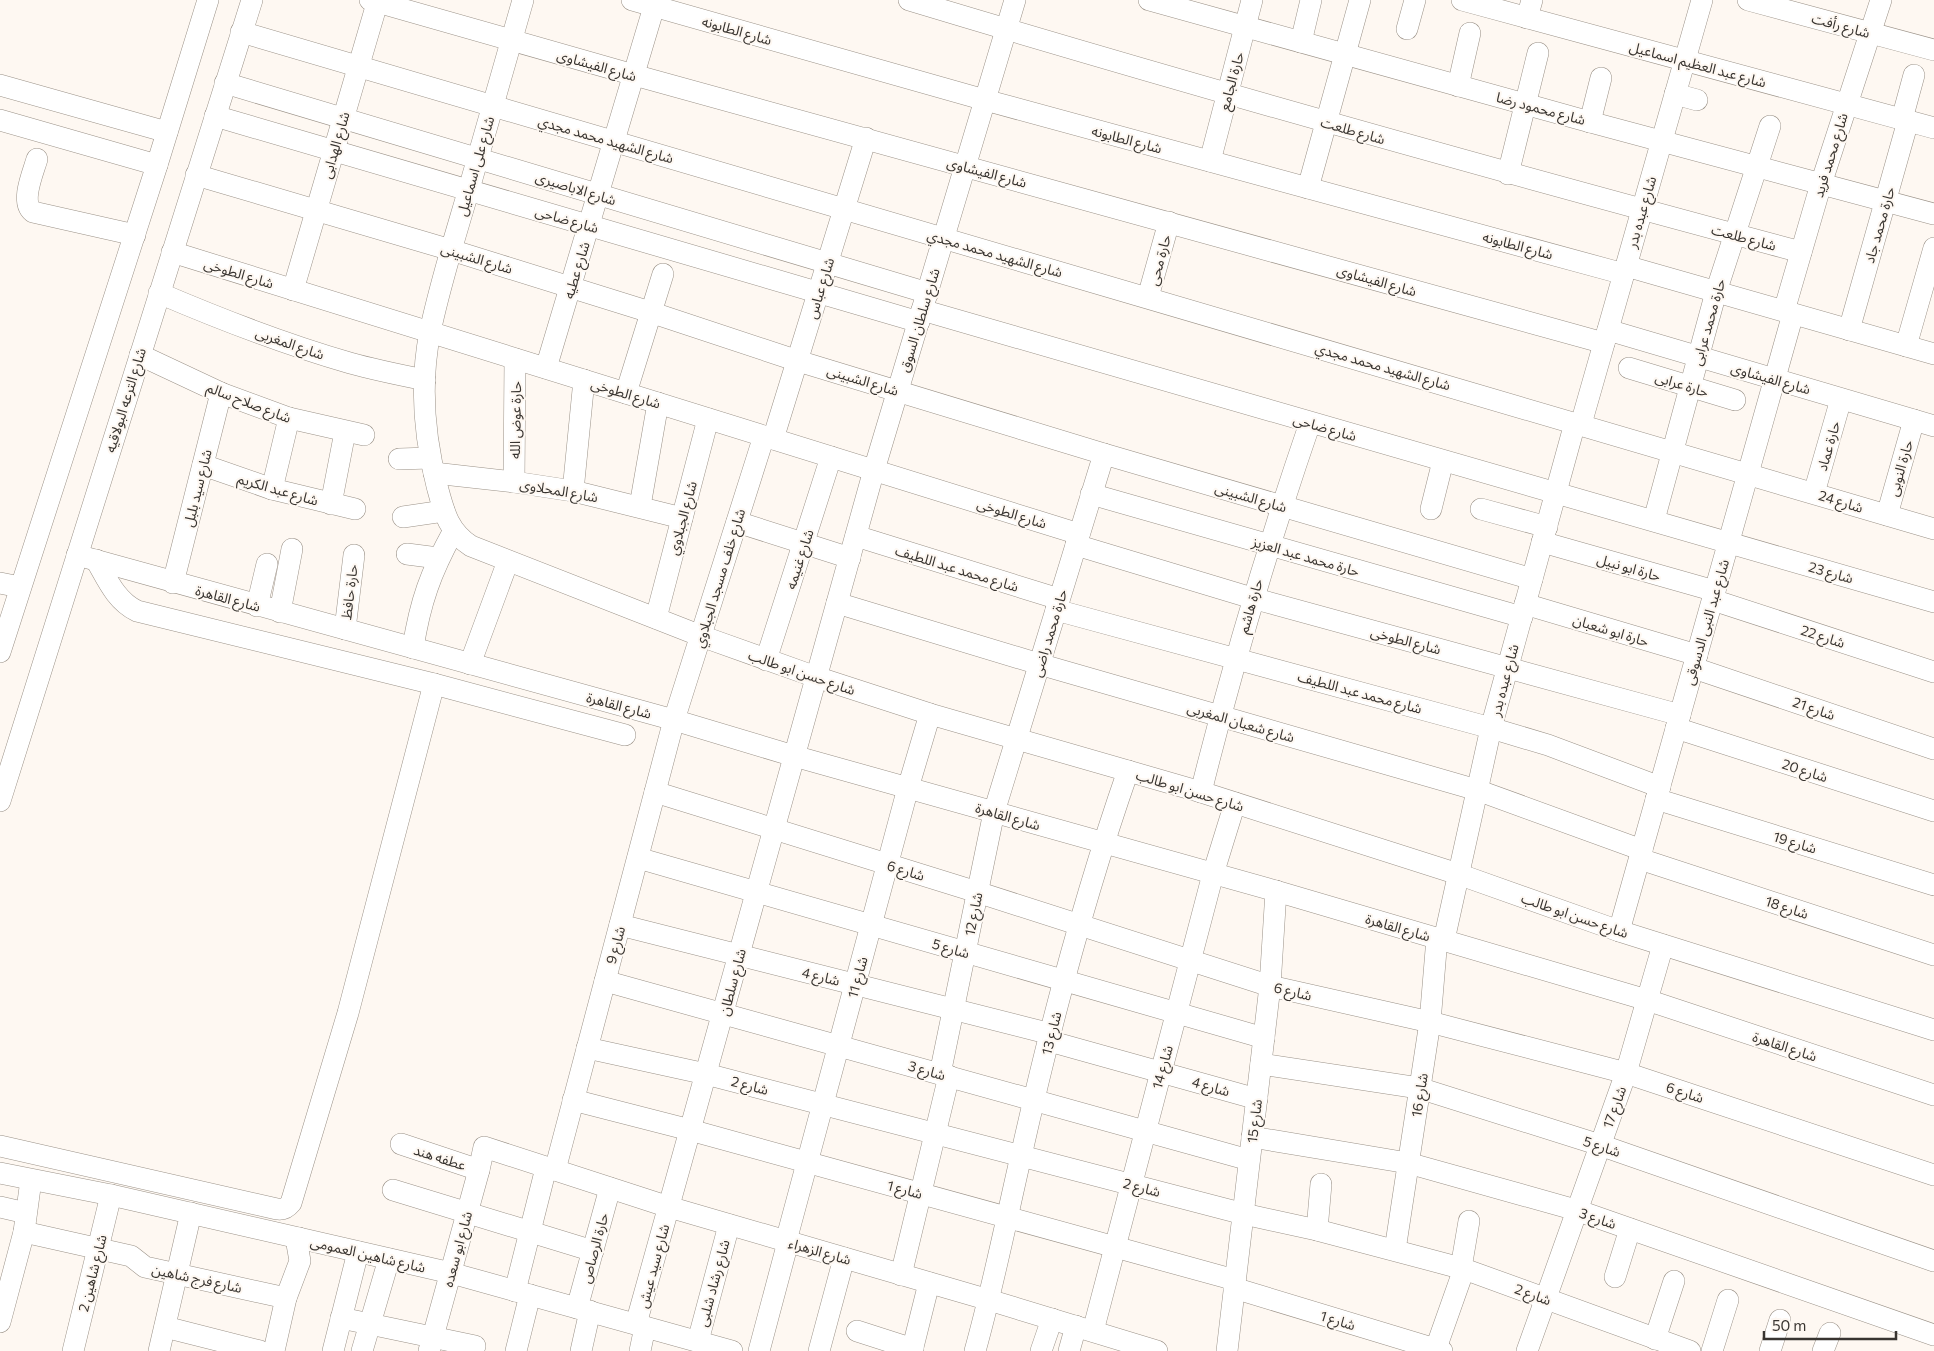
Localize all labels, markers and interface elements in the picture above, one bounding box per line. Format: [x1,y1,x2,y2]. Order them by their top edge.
street label: شارع رأفت [1809,9,1872,44]
street label: شارع الطابونه [699,12,774,51]
street label: شارع عبد العظيم اسماعيل [1627,38,1768,93]
street label: شارع الفيشاوى [554,46,639,87]
street label: حارة الجامع [1215,50,1250,113]
street label: شارع محمود رضا [1494,88,1588,131]
street label: شارع الهدابى [317,110,356,181]
street label: شارع محمد فريد [1809,111,1854,200]
street label: شارع الشهيد محمد مجدي [535,112,676,170]
street label: شارع طلعت [1318,113,1387,150]
street label: شارع على اسماعيل [453,114,500,219]
street label: شارع الطابونه [1089,121,1164,159]
street label: شارع الفيشاوى [944,153,1029,194]
street label: شارع الاباصيرى [533,168,618,211]
street label: شارع عبده بدر [1622,174,1662,252]
street label: حارة محمد جاد [1860,185,1899,265]
street label: شارع ضاحى [532,202,601,239]
street label: شارع طلعت [1709,220,1778,257]
street label: شارع الشهيد محمد مجدي [924,226,1065,284]
street label: شارع الطابونه [1480,227,1555,265]
street label: حارة محى [1144,233,1175,287]
street label: شارع الشبينى [438,239,515,280]
street label: شارع عطيه [559,239,596,302]
street label: شارع الطوخى [201,254,276,295]
street label: شارع عباس [803,255,840,321]
street label: شارع الفيشاوى [1334,261,1419,302]
street label: شارع سلطان السوق [895,266,946,375]
street label: حارة محمد عرابى [1688,277,1729,368]
street label: شارع المغربى [252,323,327,366]
street label: شارع الشهيد محمد مجدي [1312,339,1453,397]
street label: شارع الترعه البولاقيه [101,346,152,455]
street label: شارع الفيشاوى [1728,359,1813,400]
street label: شارع الشبينى [824,361,901,402]
street label: حارة عرابى [1653,368,1711,401]
street label: شارع الطوخى [588,374,663,415]
street label: شارع صلاح سالم [203,378,294,429]
street label: حارة عوض الله [506,381,525,459]
street label: شارع ضاحى [1290,410,1359,447]
street label: حارة عماد [1813,419,1844,473]
street label: حارة النوبى [1884,438,1917,498]
street label: شارع سيد بلبل [179,447,218,529]
street label: شارع عبد الكريم [235,469,320,512]
street label: شارع المحلاوى [518,475,600,508]
street label: شارع الجبلاوي [664,479,703,558]
street label: شارع الشبينى [1212,479,1289,518]
street label: شارع 24 [1816,486,1865,519]
street label: شارع الطوخى [974,494,1049,535]
street label: شارع خلف مسجد الجبلاوي [690,506,751,651]
street label: شارع غنيمه [781,527,820,592]
street label: حارة محمد عبد العزيز [1249,532,1362,580]
street label: شارع محمد عبد اللطيف [892,541,1021,598]
street label: حارة ابو نبيل [1595,550,1663,585]
street label: شارع عبد النبى الدسوقى [1680,557,1735,688]
street label: شارع 23 [1806,558,1855,589]
street label: حارة حافظ [337,563,362,621]
street label: حارة هاشم [1234,577,1269,636]
street label: شارع القاهرة [193,581,262,618]
street label: حارة محمد راضى [1028,587,1071,679]
street label: حارة ابو شعبان [1571,610,1651,651]
street label: شارع 22 [1798,621,1847,654]
street label: شارع الطوخى [1368,622,1443,660]
street label: شارع عبده بدر [1486,642,1525,720]
street label: شارع حسن ابو طالب [745,646,858,701]
street label: شارع محمد عبد اللطيف [1295,667,1424,720]
street label: شارع القاهرة [584,688,653,725]
street label: شارع 21 [1790,693,1837,726]
street label: شارع شعبان المغربى [1185,699,1297,748]
street label: شارع 20 [1779,755,1830,788]
street label: شارع حسن ابو طالب [1133,766,1246,817]
street label: شارع القاهرة [973,799,1042,836]
street label: شارع 19 [1770,827,1819,860]
street label: شارع 6 [884,856,927,887]
street label: شارع حسن ابو طالب [1518,889,1631,944]
street label: شارع 12 [960,891,988,938]
street label: شارع 18 [1762,892,1811,925]
street label: شارع القاهرة [1363,910,1432,947]
street label: شارع 9 [602,924,631,967]
street label: شارع 5 [930,935,972,964]
street label: شارع سلطان [715,947,752,1018]
street label: شارع 11 [843,955,874,1000]
street label: شارع 4 [800,963,842,992]
street label: شارع 6 [1272,978,1314,1007]
street label: شارع 13 [1037,1010,1067,1057]
street label: شارع القاهرة [1750,1028,1819,1067]
street label: شارع 14 [1148,1043,1179,1091]
street label: شارع 3 [906,1057,948,1086]
street label: شارع 2 [729,1072,770,1101]
street label: شارع 16 [1407,1072,1434,1119]
street label: شارع 4 [1189,1073,1232,1102]
street label: شارع 6 [1663,1078,1706,1109]
street label: شارع 17 [1599,1084,1632,1131]
street label: شارع 15 [1243,1098,1268,1144]
street label: شارع 5 [1580,1132,1623,1163]
street label: عطفه هند [412,1141,468,1173]
street label: شارع 2 [1121,1174,1162,1203]
street label: شارع 1 [885,1176,925,1205]
street label: شارع 3 [1576,1204,1619,1235]
street label: شارع ابو سعده [439,1209,478,1290]
street label: حارة الرصاص [576,1211,613,1285]
street label: شارع سيد عيش [634,1222,675,1311]
street label: شارع شاهين العمومى [308,1232,427,1278]
street label: شارع شاهين 2 [74,1233,113,1314]
street label: شارع الزهراء [786,1234,853,1271]
street label: شارع رشاد شلبى [693,1238,736,1329]
street label: شارع فرج شاهين [150,1260,244,1299]
street label: شارع 2 [1511,1280,1554,1311]
street label: شارع 1 [1317,1307,1358,1336]
scale bar [1764,1308,1896,1340]
text: 50 m [1772,1316,1806,1334]

